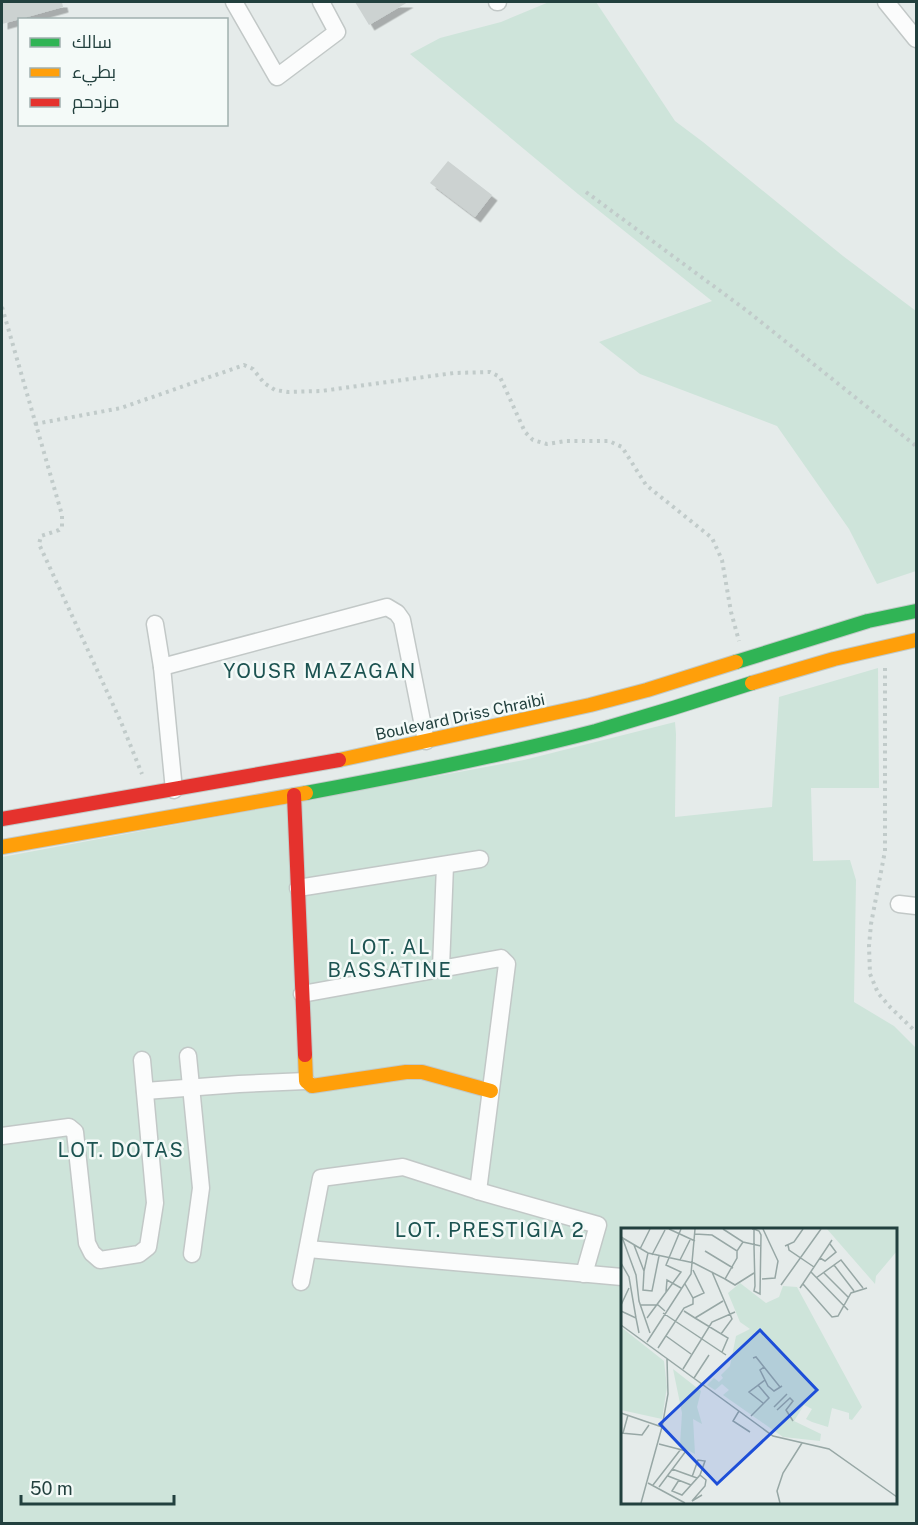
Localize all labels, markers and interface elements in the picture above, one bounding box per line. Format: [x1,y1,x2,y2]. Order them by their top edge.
legend [18,18,228,126]
text: سالك [72,31,112,52]
text: بطيء [72,61,116,86]
text: مزدحم [72,91,120,114]
district label: YOUSR MAZAGAN [223,659,417,683]
street label: Boulevard Driss Chraibi [374,690,546,744]
district label: LOT. AL BASSATINE [328,935,452,982]
district label: LOT. DOTAS [58,1138,184,1162]
district label: LOT. PRESTIGIA 2 [395,1218,585,1242]
inset map [621,1228,897,1504]
scale bar [21,1468,174,1506]
text: 50 m [30,1478,73,1499]

